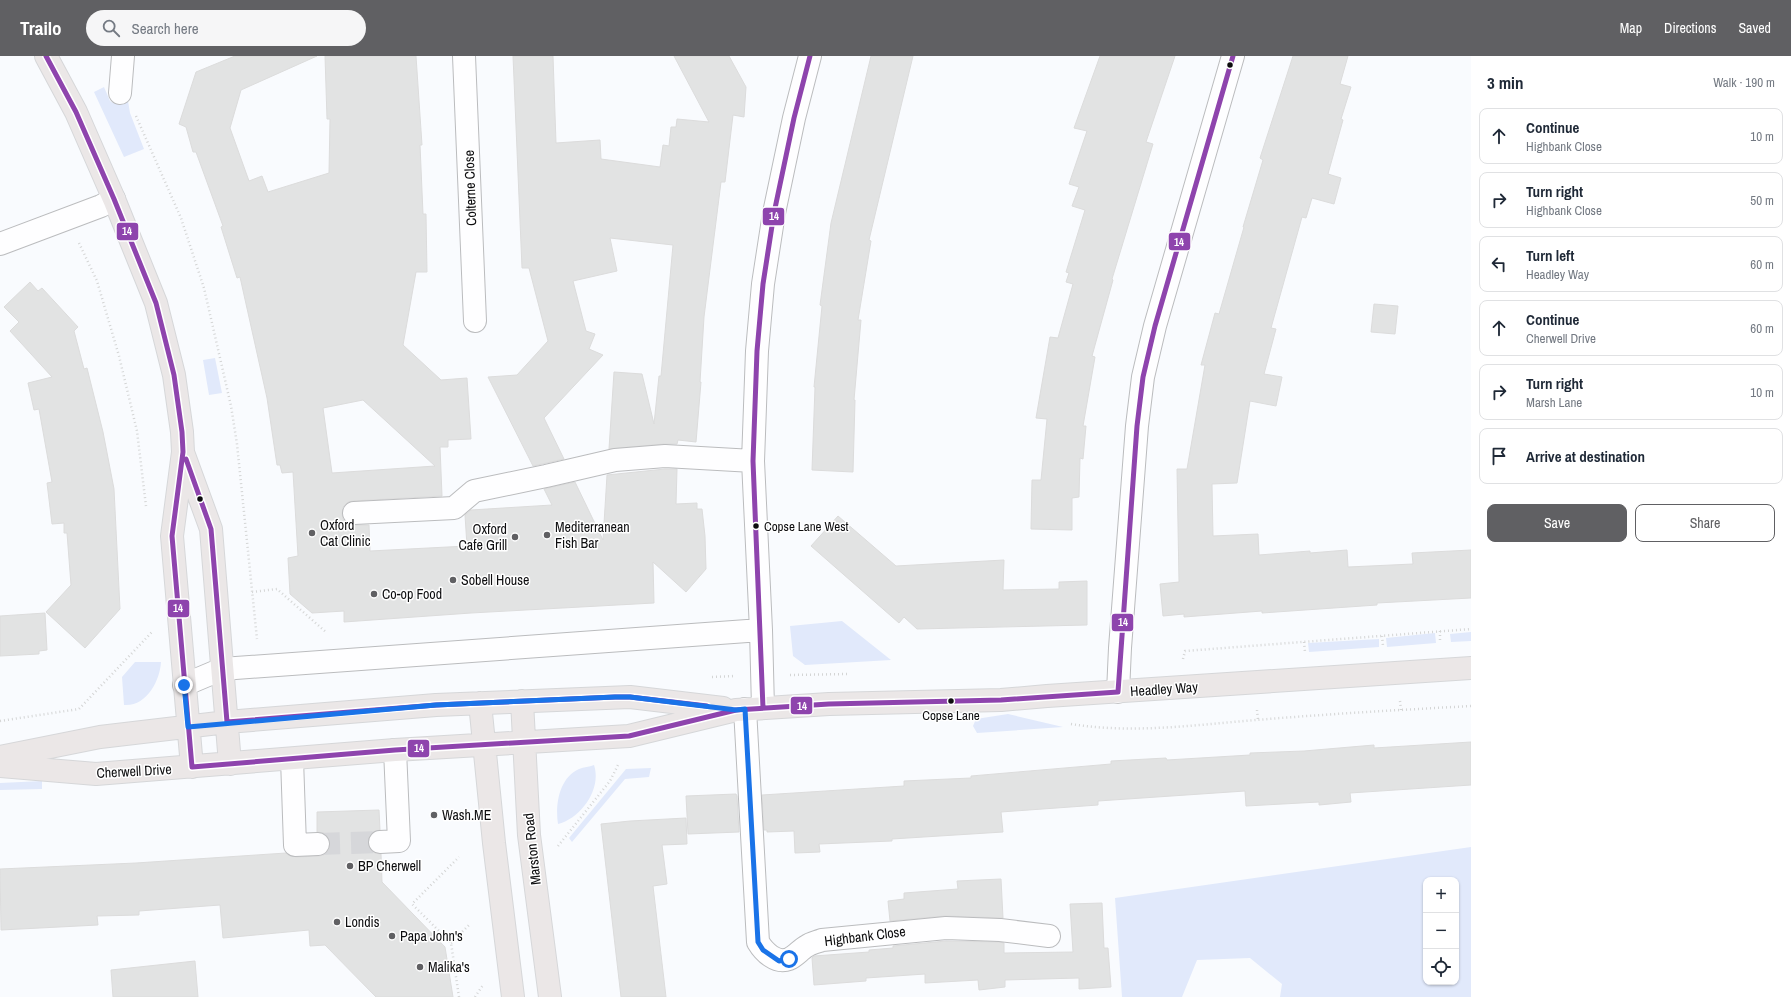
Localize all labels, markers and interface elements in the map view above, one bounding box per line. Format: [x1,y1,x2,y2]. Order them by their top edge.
search box [86,10,366,46]
text: Trailo [20,15,62,41]
icon: search [100,17,122,39]
text: Search here [132,18,199,39]
text: Map [1620,19,1642,37]
text: Directions [1664,19,1716,37]
text: Saved [1738,19,1771,37]
unlabelled marker [1225,60,1235,70]
text: 3 min [1487,71,1523,94]
text: Walk · 190 m [1713,74,1775,91]
text: Continue [1526,117,1579,138]
icon: ahead [1488,125,1510,147]
text: 10 m [1750,128,1774,145]
text: Highbank Close [1526,138,1602,155]
street label: Colterne Close [460,150,480,226]
text: Turn right [1526,181,1583,202]
icon: right [1488,189,1510,211]
text: 50 m [1750,192,1774,209]
text: Highbank Close [1526,202,1602,219]
line badge: 14 [762,207,785,226]
text: 14 [769,209,779,223]
line badge: 14 [116,222,139,241]
text: 14 [122,224,132,238]
line badge: 14 [1168,232,1191,251]
text: 14 [1174,235,1184,249]
text: Turn left [1526,245,1574,266]
icon: left [1488,253,1510,275]
text: 60 m [1750,256,1774,273]
text: Headley Way [1526,266,1589,283]
text: Continue [1526,309,1579,330]
icon: ahead [1488,317,1510,339]
text: 60 m [1750,320,1774,337]
text: Cherwell Drive [1526,330,1596,347]
text: Turn right [1526,373,1583,394]
icon: right [1488,381,1510,403]
text: 10 m [1750,384,1774,401]
text: Marsh Lane [1526,394,1582,411]
icon: arrive [1488,445,1510,467]
text: Arrive at destination [1526,446,1645,467]
unlabelled marker [195,494,205,504]
button: Save [1487,504,1627,542]
button: Share [1635,504,1775,542]
place label: Oxford Cat Clinic [320,516,371,550]
place label: Mediterranean Fish Bar [555,518,630,552]
place label: Copse Lane West [764,518,849,535]
place label: Oxford Cafe Grill [459,520,507,554]
marker: Copse Lane West [751,521,761,531]
marker: Oxford Cat Clinic [307,528,317,538]
marker: Mediterranean Fish Bar [542,530,552,540]
marker: Oxford Cafe Grill [510,532,520,542]
place label: Sobell House [461,571,529,589]
marker: Sobell House [448,575,458,585]
place label: Co-op Food [382,585,442,603]
marker: Co-op Food [369,589,379,599]
line badge: 14 [167,599,190,618]
text: 14 [173,601,183,615]
line badge: 14 [1111,613,1134,632]
text: 14 [1118,615,1128,629]
route end [175,676,193,694]
street label: Headley Way [1130,678,1199,700]
line badge: 14 [790,696,813,715]
marker: Copse Lane [946,696,956,706]
text: 14 [797,699,807,713]
place label: Copse Lane [922,707,980,724]
line badge: 14 [407,739,430,758]
text: 14 [414,741,424,755]
street label: Cherwell Drive [96,760,172,782]
place label: Wash.ME [442,806,491,824]
marker: Wash.ME [429,810,439,820]
street label: Marston Road [519,812,545,886]
place label: BP Cherwell [358,857,421,875]
marker: BP Cherwell [345,861,355,871]
map controls [1423,877,1459,985]
button: + [1423,877,1459,913]
place label: Londis [345,913,380,931]
button: − [1423,913,1459,949]
marker: Londis [332,917,342,927]
street label: Highbank Close [823,922,907,950]
place label: Papa John's [400,927,463,945]
marker: Papa John's [387,931,397,941]
button: locate [1423,949,1459,985]
route start [780,950,798,968]
place label: Malika's [428,958,470,976]
marker: Malika's [415,962,425,972]

